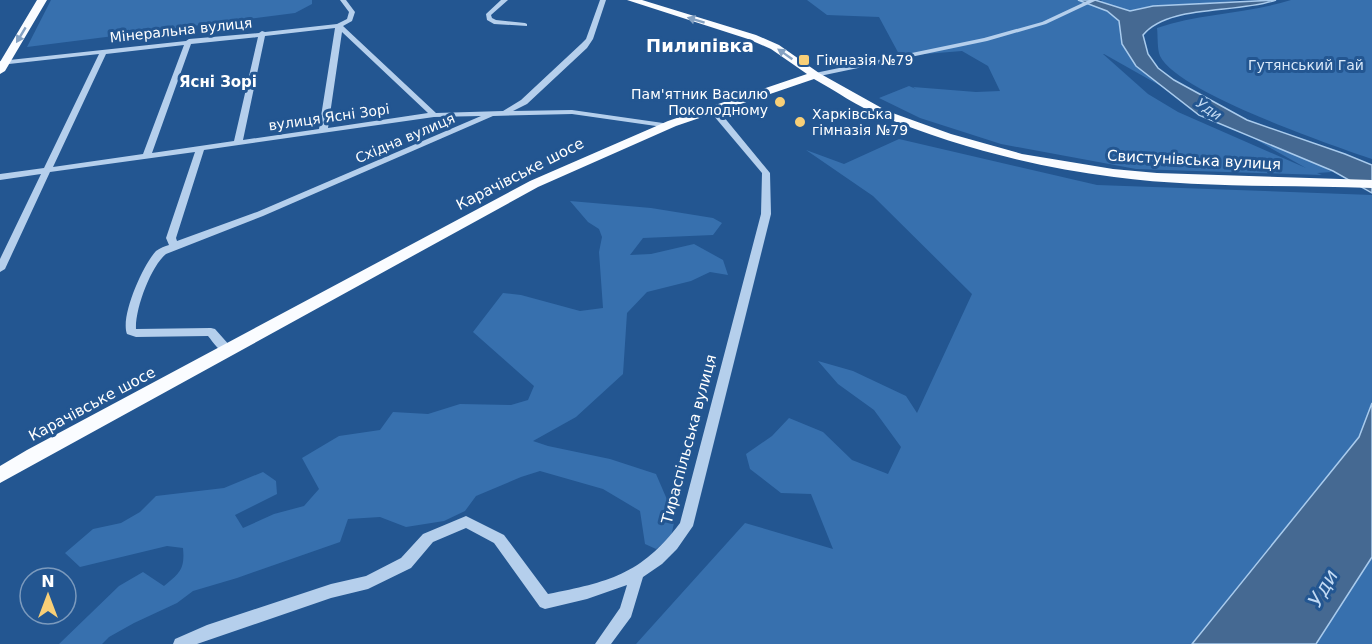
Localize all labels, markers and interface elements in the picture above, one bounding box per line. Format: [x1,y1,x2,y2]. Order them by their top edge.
street label: Мінеральна вулиця [109,15,253,45]
one-way arrow [687,15,705,24]
one-way arrow [16,27,26,44]
district label: Пилипівка [646,35,754,56]
one-way arrow [777,49,793,60]
place label: Гімназія №79 [816,52,913,68]
marker: Гімназія №79 [797,53,811,67]
park label: Гутянський Гай [1248,57,1364,73]
district label: Ясні Зорі [179,73,257,91]
place label: Пам'ятник Василю Поколодному [631,86,768,118]
marker: Пам'ятник Василю Поколодному [773,95,787,109]
water label: Уди [1193,95,1225,123]
street label: вулиця Ясні Зорі [267,101,391,133]
place label: Харківська гімназія №79 [812,106,908,138]
street label: Східна вулиця [353,110,457,166]
marker: Харківська гімназія №79 [793,115,807,129]
street label: Карачівське шосе [453,134,587,214]
street label: Свистунівська вулиця [1107,146,1281,174]
street label: Тираспільська вулиця [657,352,720,527]
street label: Карачівське шосе [26,363,158,445]
water label: Уди [1303,565,1343,611]
north arrow [18,566,78,626]
text: N [41,572,55,591]

